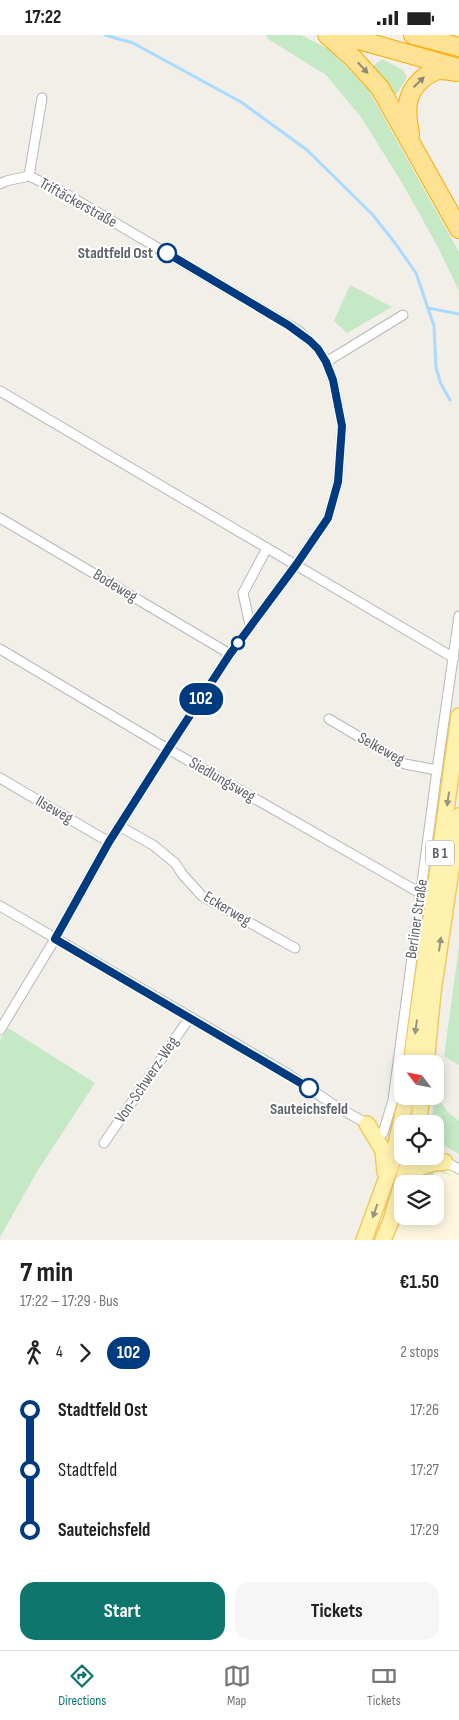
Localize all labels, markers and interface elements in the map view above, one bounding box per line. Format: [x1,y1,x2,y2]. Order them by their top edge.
text: 17:22 [25,6,61,29]
one-way arrow [357,62,369,74]
one-way arrow [413,76,425,88]
street label: Triftäckerstraße [36,174,120,232]
marker: Stadtfeld Ost [157,243,177,263]
place label: Stadtfeld Ost [78,244,153,263]
street label: Bodeweg [89,565,141,607]
unlabelled marker [231,636,245,650]
line badge: 102 [172,683,230,715]
text: 102 [189,688,213,709]
street label: Selkeweg [354,729,408,769]
street label: Siedlungsweg [186,753,258,807]
one-way arrow [443,791,451,807]
street label: Ilseweg [32,792,76,828]
road number: B 1 [426,841,454,865]
street label: Berliner Straße [402,878,432,960]
street label: Eckerweg [200,888,254,930]
one-way arrow [437,935,445,951]
one-way arrow [412,1019,420,1035]
street label: Von-Schwerz-Weg [111,1033,183,1127]
north arrow [394,1055,444,1105]
map controls [394,1055,444,1225]
marker: Sauteichsfeld [299,1078,319,1098]
place label: Sauteichsfeld [270,1100,348,1119]
button: locate [394,1115,444,1165]
button: layers [394,1175,444,1225]
one-way arrow [371,1203,378,1218]
text: 7 min [20,1256,73,1289]
text: €1.50 [399,1271,439,1294]
text: 17:22 – 17:29 · Bus [20,1292,118,1311]
icon: walk [20,1339,48,1367]
icon: forward [71,1339,99,1367]
text: 102 [117,1342,140,1363]
text: 4 [56,1343,63,1362]
text: 2 stops [400,1343,439,1362]
text: Stadtfeld Ost [58,1399,147,1422]
text: 17:26 [411,1401,439,1420]
text: Stadtfeld [58,1459,117,1482]
text: 17:27 [411,1461,439,1480]
text: Sauteichsfeld [58,1519,150,1542]
text: 17:29 [410,1521,439,1540]
button: Start [20,1582,225,1640]
button: Tickets [235,1582,439,1640]
tab: Directions [58,1662,106,1709]
tab: Map [223,1662,251,1709]
tab: Tickets [367,1662,401,1709]

